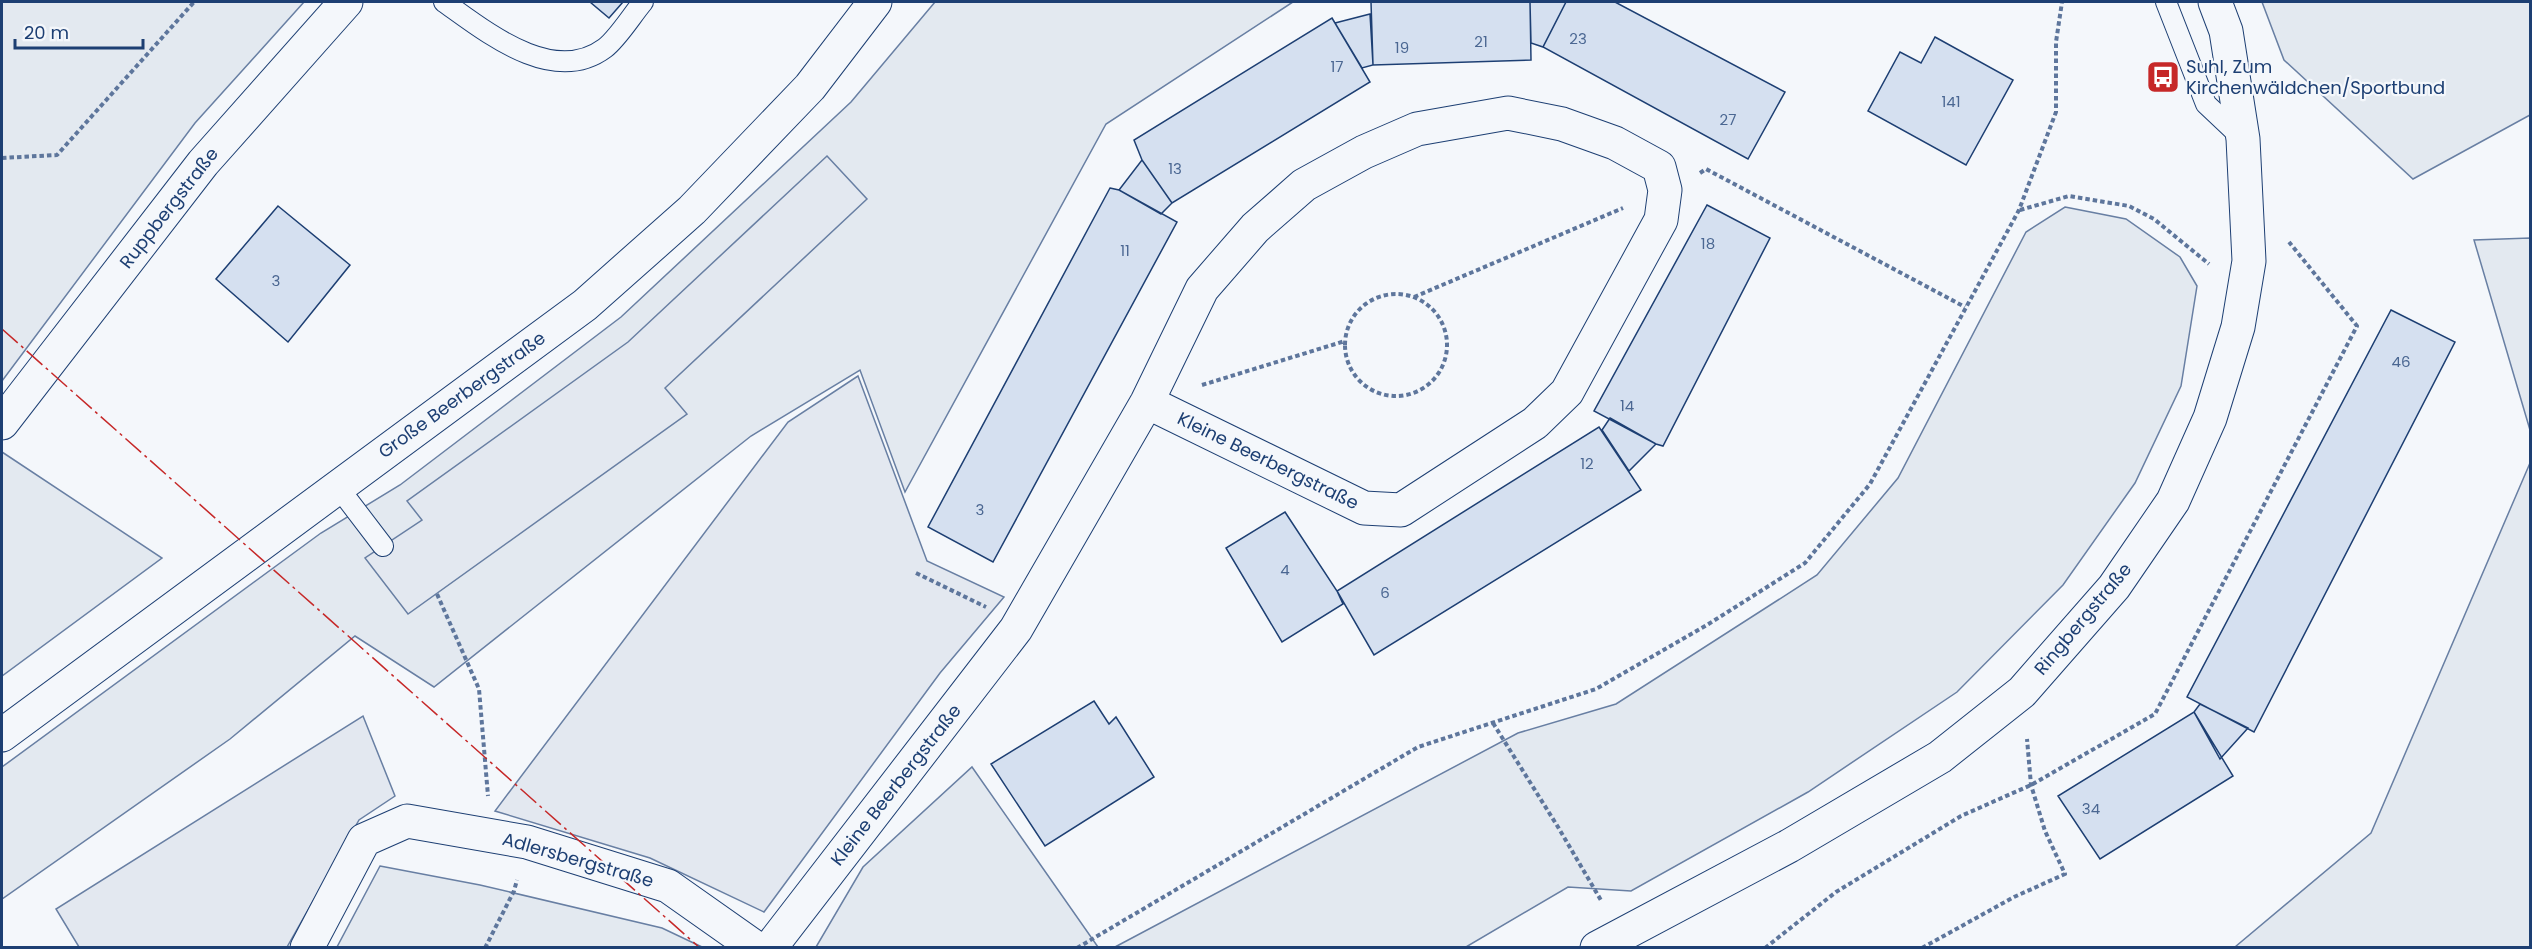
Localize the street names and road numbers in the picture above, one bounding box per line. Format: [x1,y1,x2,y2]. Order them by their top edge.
street label: Ruppbergstraße [113,142,224,273]
street label: Große Beerbergstraße [373,325,550,464]
street label: Kleine Beerbergstraße [1173,406,1363,515]
street label: Ringbergstraße [2028,557,2137,680]
street label: Kleine Beerbergstraße [825,699,967,871]
street label: Adlersbergstraße [499,826,657,893]

